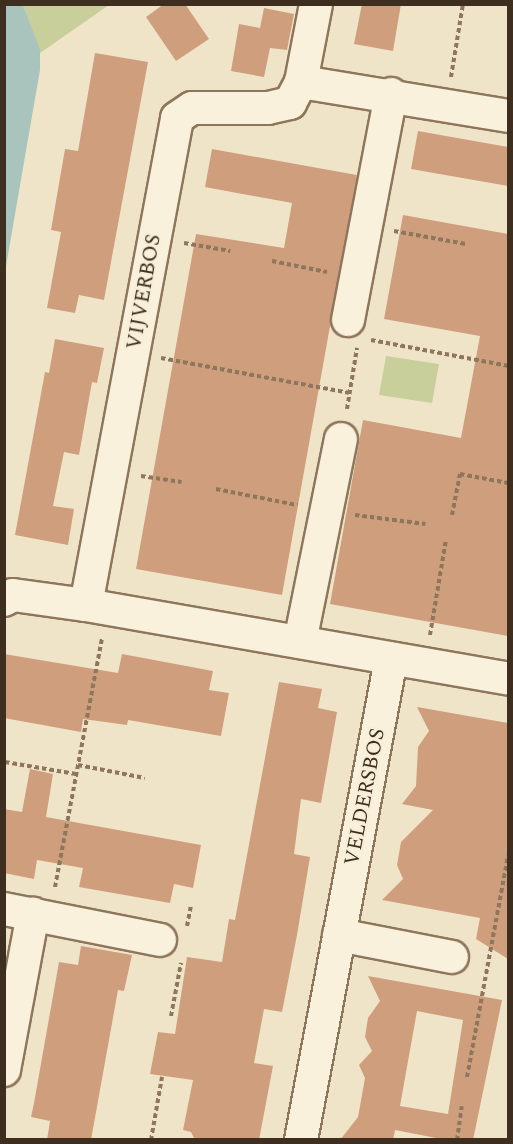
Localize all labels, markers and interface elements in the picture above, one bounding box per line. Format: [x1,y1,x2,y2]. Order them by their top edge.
street label: VIJVERBOS [121,232,167,352]
street label: VELDERSBOS [339,726,391,868]

